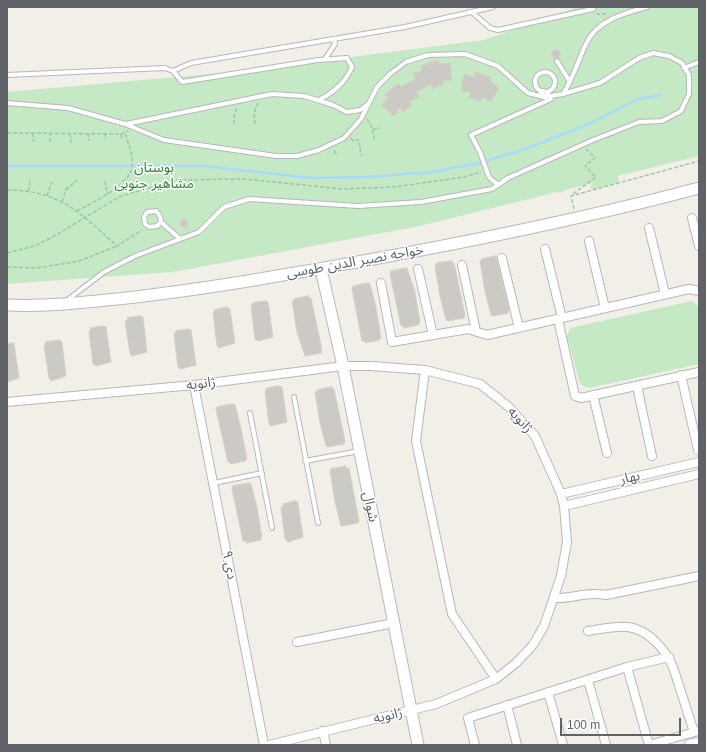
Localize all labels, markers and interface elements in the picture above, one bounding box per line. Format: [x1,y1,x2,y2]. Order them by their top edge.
park label: بوستان مشاهیر جنوبی [114,160,194,192]
street label: خواجه نصیر الدین طوسی [285,242,425,282]
street label: ژانویه [185,374,217,394]
street label: ژانویه [504,403,536,437]
street label: بهار [618,468,642,488]
street label: شوال [359,490,381,524]
street label: ۹ دی [218,549,240,581]
street label: ژانویه [372,704,404,728]
scale bar [562,710,683,736]
text: 100 m [567,718,600,732]

